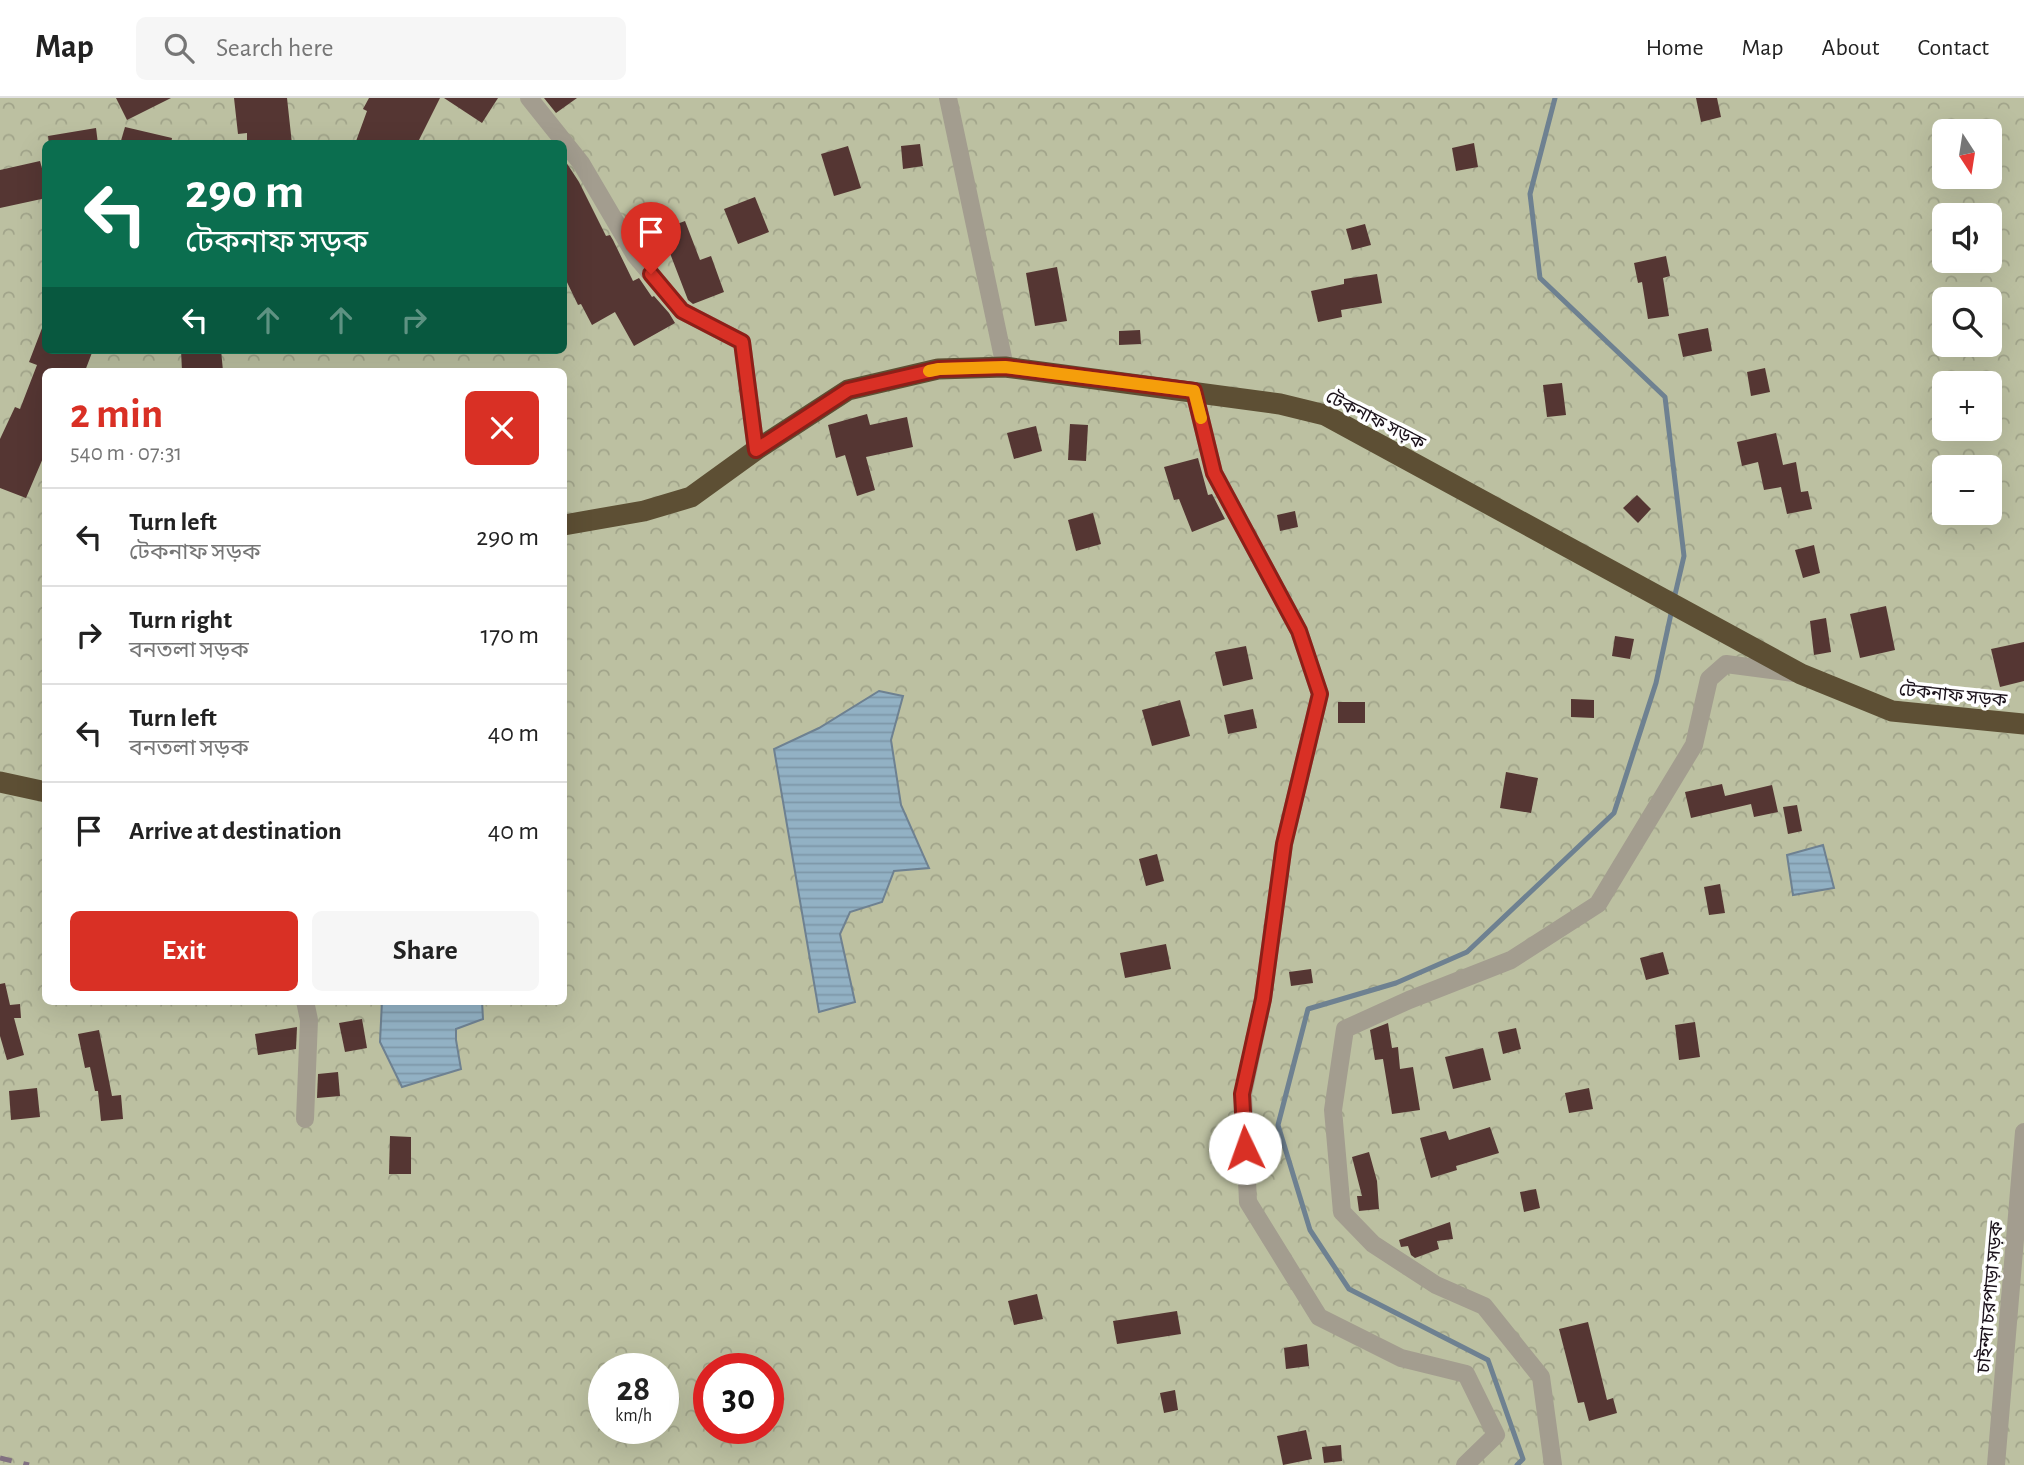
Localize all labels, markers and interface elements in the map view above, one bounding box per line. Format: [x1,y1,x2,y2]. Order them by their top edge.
search box [136,17,626,80]
icon: search [160,29,198,67]
text: Map [35,31,94,64]
text: Search here [216,35,334,61]
text: Home [1646,36,1704,60]
text: Map [1742,36,1784,60]
text: About [1822,36,1879,60]
text: Contact [1917,36,1989,60]
north arrow [1932,119,2002,189]
map controls [1932,119,2002,525]
icon: left [70,168,161,259]
text: 290 m [185,168,304,217]
pin [621,202,681,274]
button: sound [1932,203,2002,273]
icon: arrive [632,213,670,251]
text: টেকনাফ সড়ক [185,226,368,258]
button: search [1932,287,2002,357]
icon: left [176,301,214,339]
icon: ahead [249,301,287,339]
icon: ahead [322,301,360,339]
icon: right [395,301,433,339]
button: + [1932,371,2002,441]
street label: টেকনাফ সড়ক [1323,385,1430,454]
button: close [465,391,539,465]
text: 2 min [70,393,163,435]
text: 540 m · 07:31 [70,442,182,465]
button: − [1932,455,2002,525]
text: Turn left [129,509,217,535]
icon: left [70,518,108,556]
text: 290 m [476,524,539,550]
text: টেকনাফ সড়ক [129,541,261,564]
text: Turn right [129,607,232,633]
icon: right [70,616,108,654]
text: 170 m [480,622,539,648]
text: বনতলা সড়ক [129,639,249,662]
street label: টেকনাফ সড়ক [1898,677,2009,711]
text: Turn left [129,705,217,731]
icon: left [70,714,108,752]
text: 40 m [488,720,539,746]
text: বনতলা সড়ক [129,737,249,760]
icon: arrive [70,812,108,850]
text: Arrive at destination [129,818,342,844]
text: 40 m [488,818,539,844]
button: Exit [70,911,298,991]
button: Share [312,911,539,991]
position arrow [1208,1111,1282,1185]
street label: চাইন্দা চরপাড়া সড়ক [1971,1219,2007,1375]
speed limit sign: 30 [693,1353,784,1444]
text: 28 [617,1372,650,1407]
text: km/h [615,1407,652,1425]

